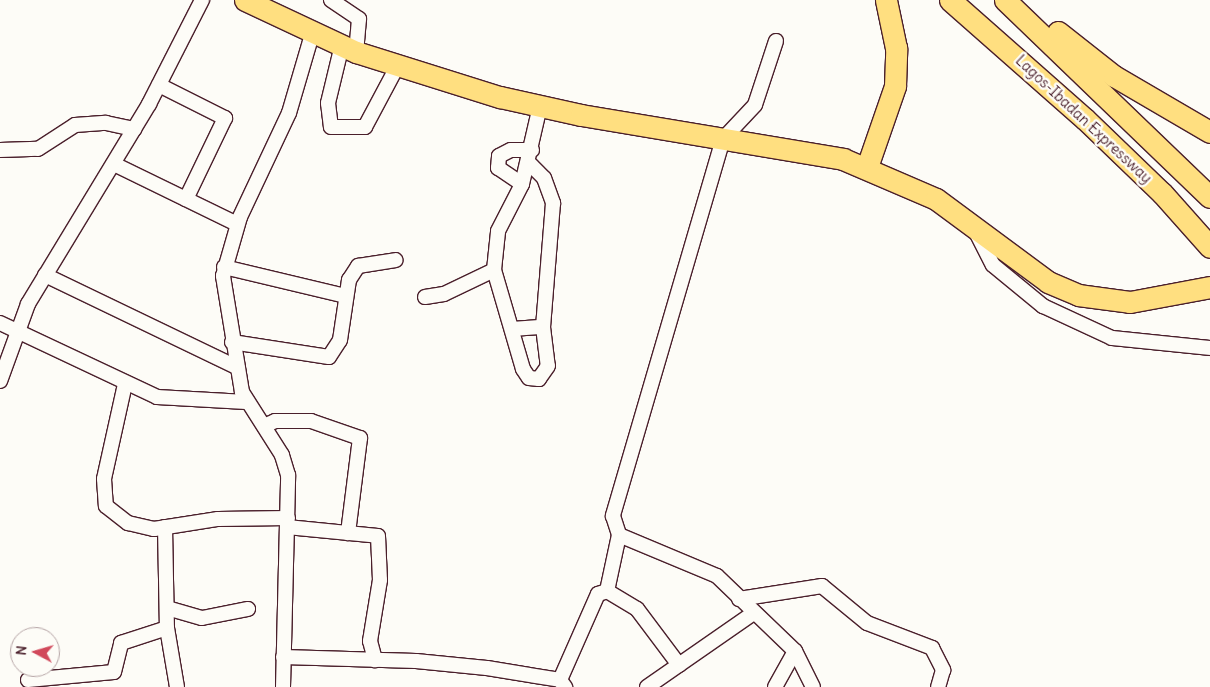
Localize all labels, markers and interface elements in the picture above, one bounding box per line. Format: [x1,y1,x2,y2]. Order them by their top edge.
street label: Lagos-Ibadan Expressway [1012,51,1156,187]
north arrow [10,627,60,677]
text: N [12,645,31,656]

